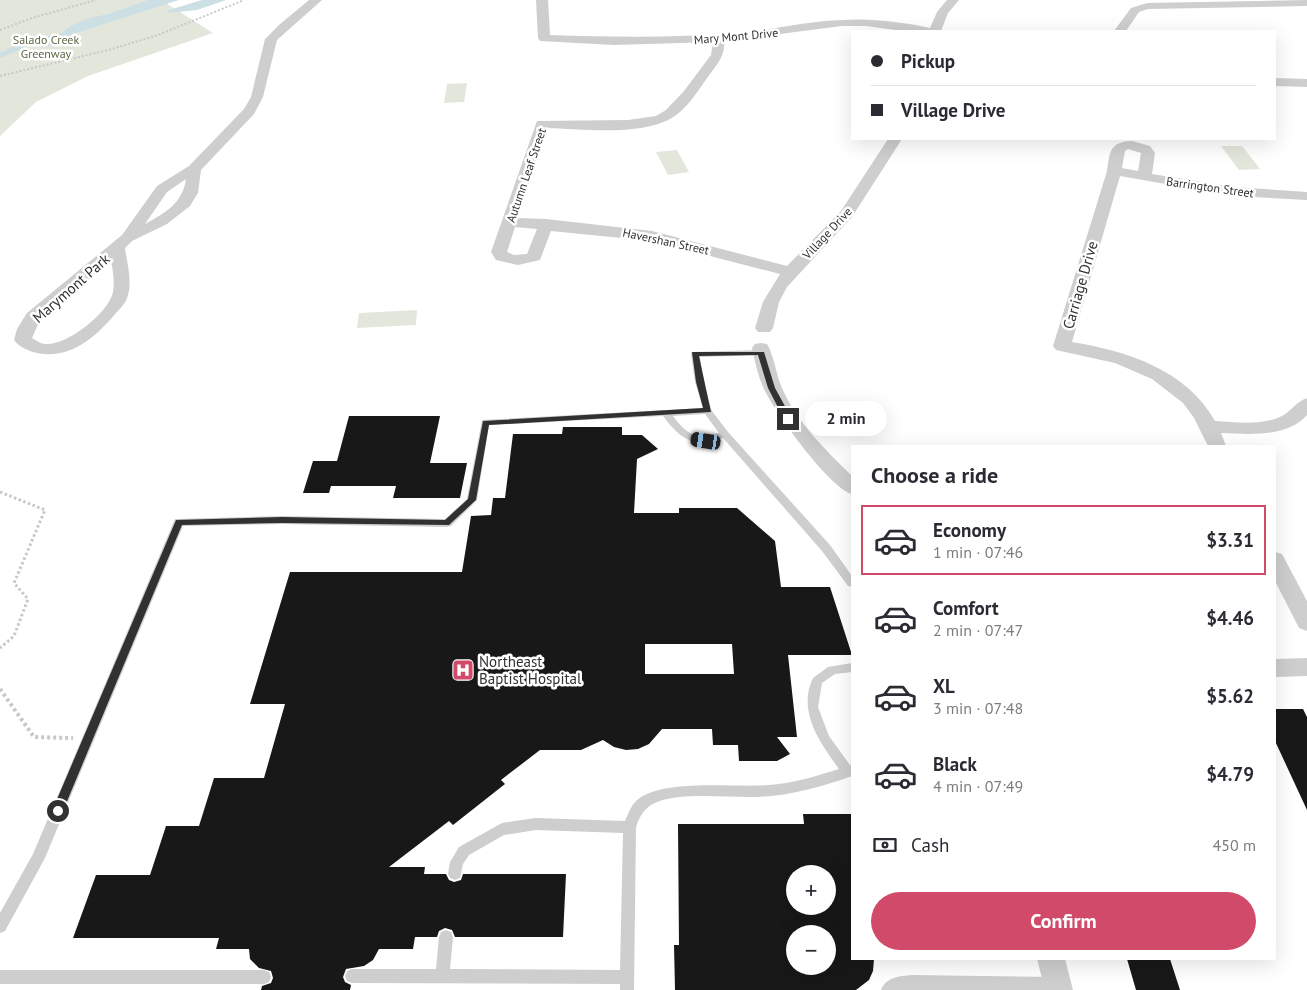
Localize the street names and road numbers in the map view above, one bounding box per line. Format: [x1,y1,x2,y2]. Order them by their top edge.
street label: Mary Mont Drive [693,25,779,47]
street label: Autumn Leaf Street [503,126,549,224]
street label: Barrington Street [1165,173,1255,201]
street label: Village Drive [798,204,855,263]
street label: Havershan Street [621,225,711,257]
street label: Carriage Drive [1058,239,1102,331]
street label: Marymont Park [28,249,114,327]

